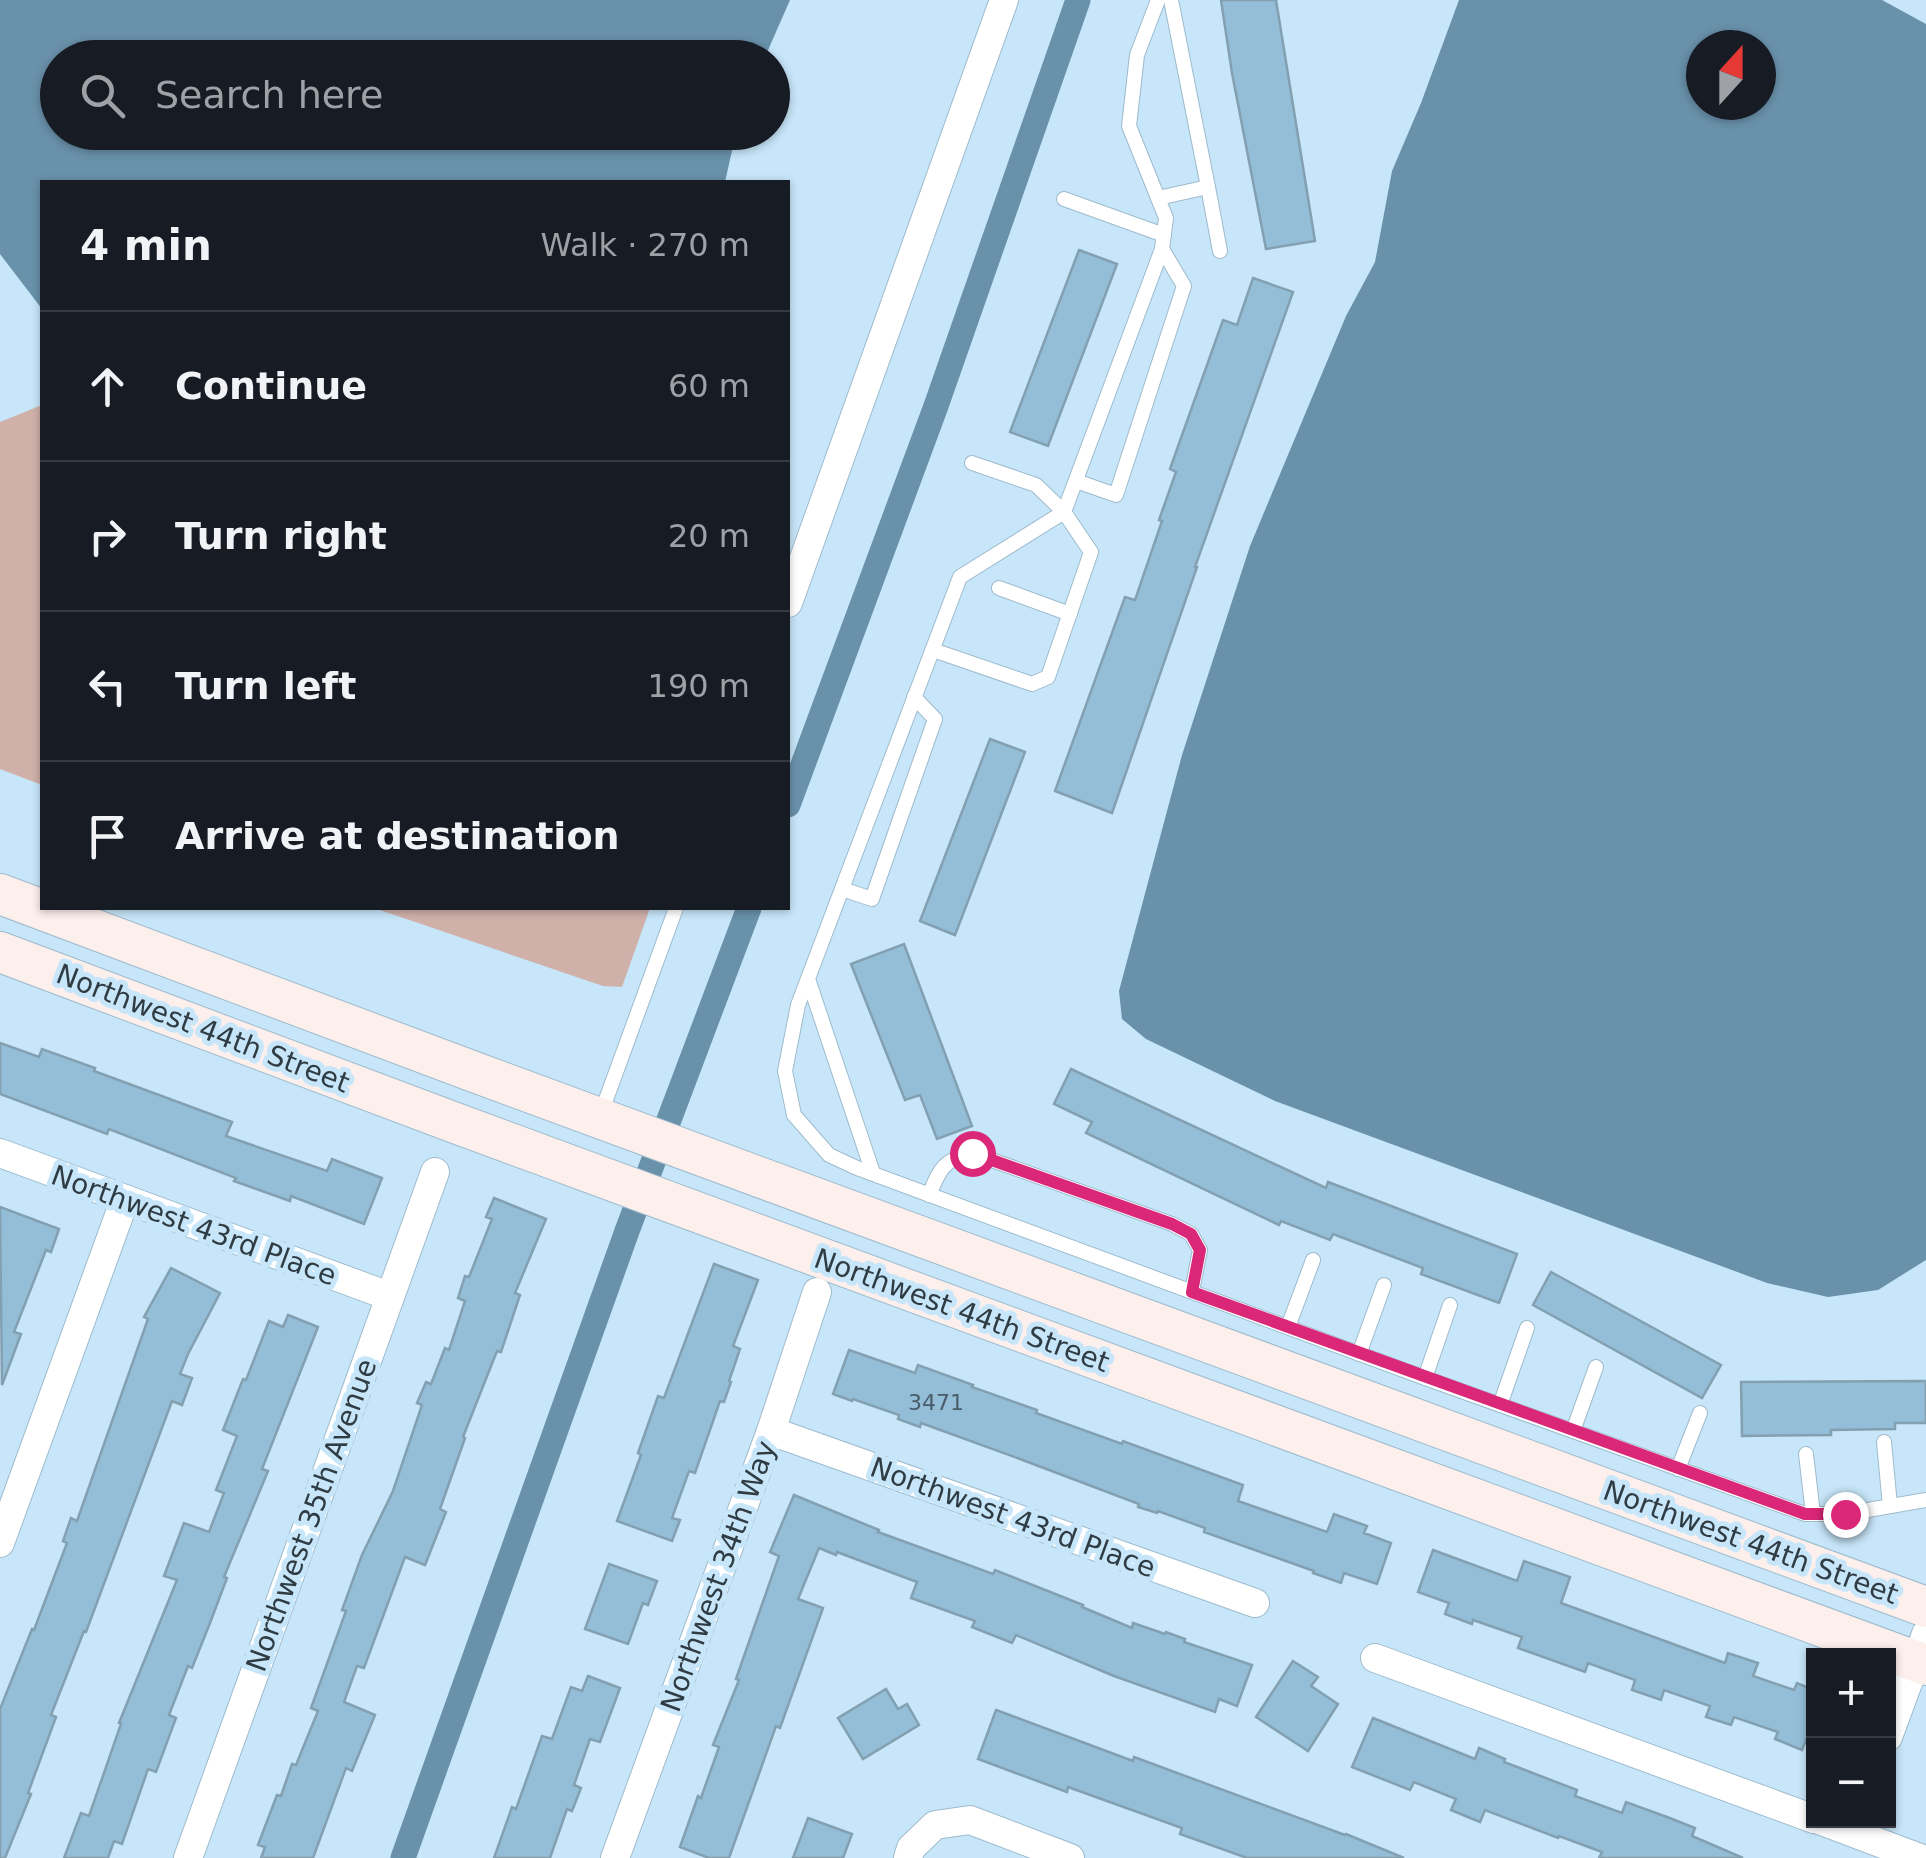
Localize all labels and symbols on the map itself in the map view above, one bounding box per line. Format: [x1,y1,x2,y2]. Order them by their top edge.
north arrow [1686,30,1776,120]
street label: Northwest 44th Street [52,957,354,1100]
route start [950,1131,996,1177]
street label: Northwest 43rd Place [47,1159,341,1292]
street label: Northwest 44th Street [810,1242,1114,1379]
street label: Northwest 35th Avenue [239,1354,383,1676]
house number: 3471 [908,1390,964,1415]
street label: Northwest 34th Way [654,1436,783,1716]
street label: Northwest 43rd Place [866,1451,1160,1584]
street label: Northwest 44th Street [1599,1474,1903,1611]
route end [1823,1492,1869,1538]

